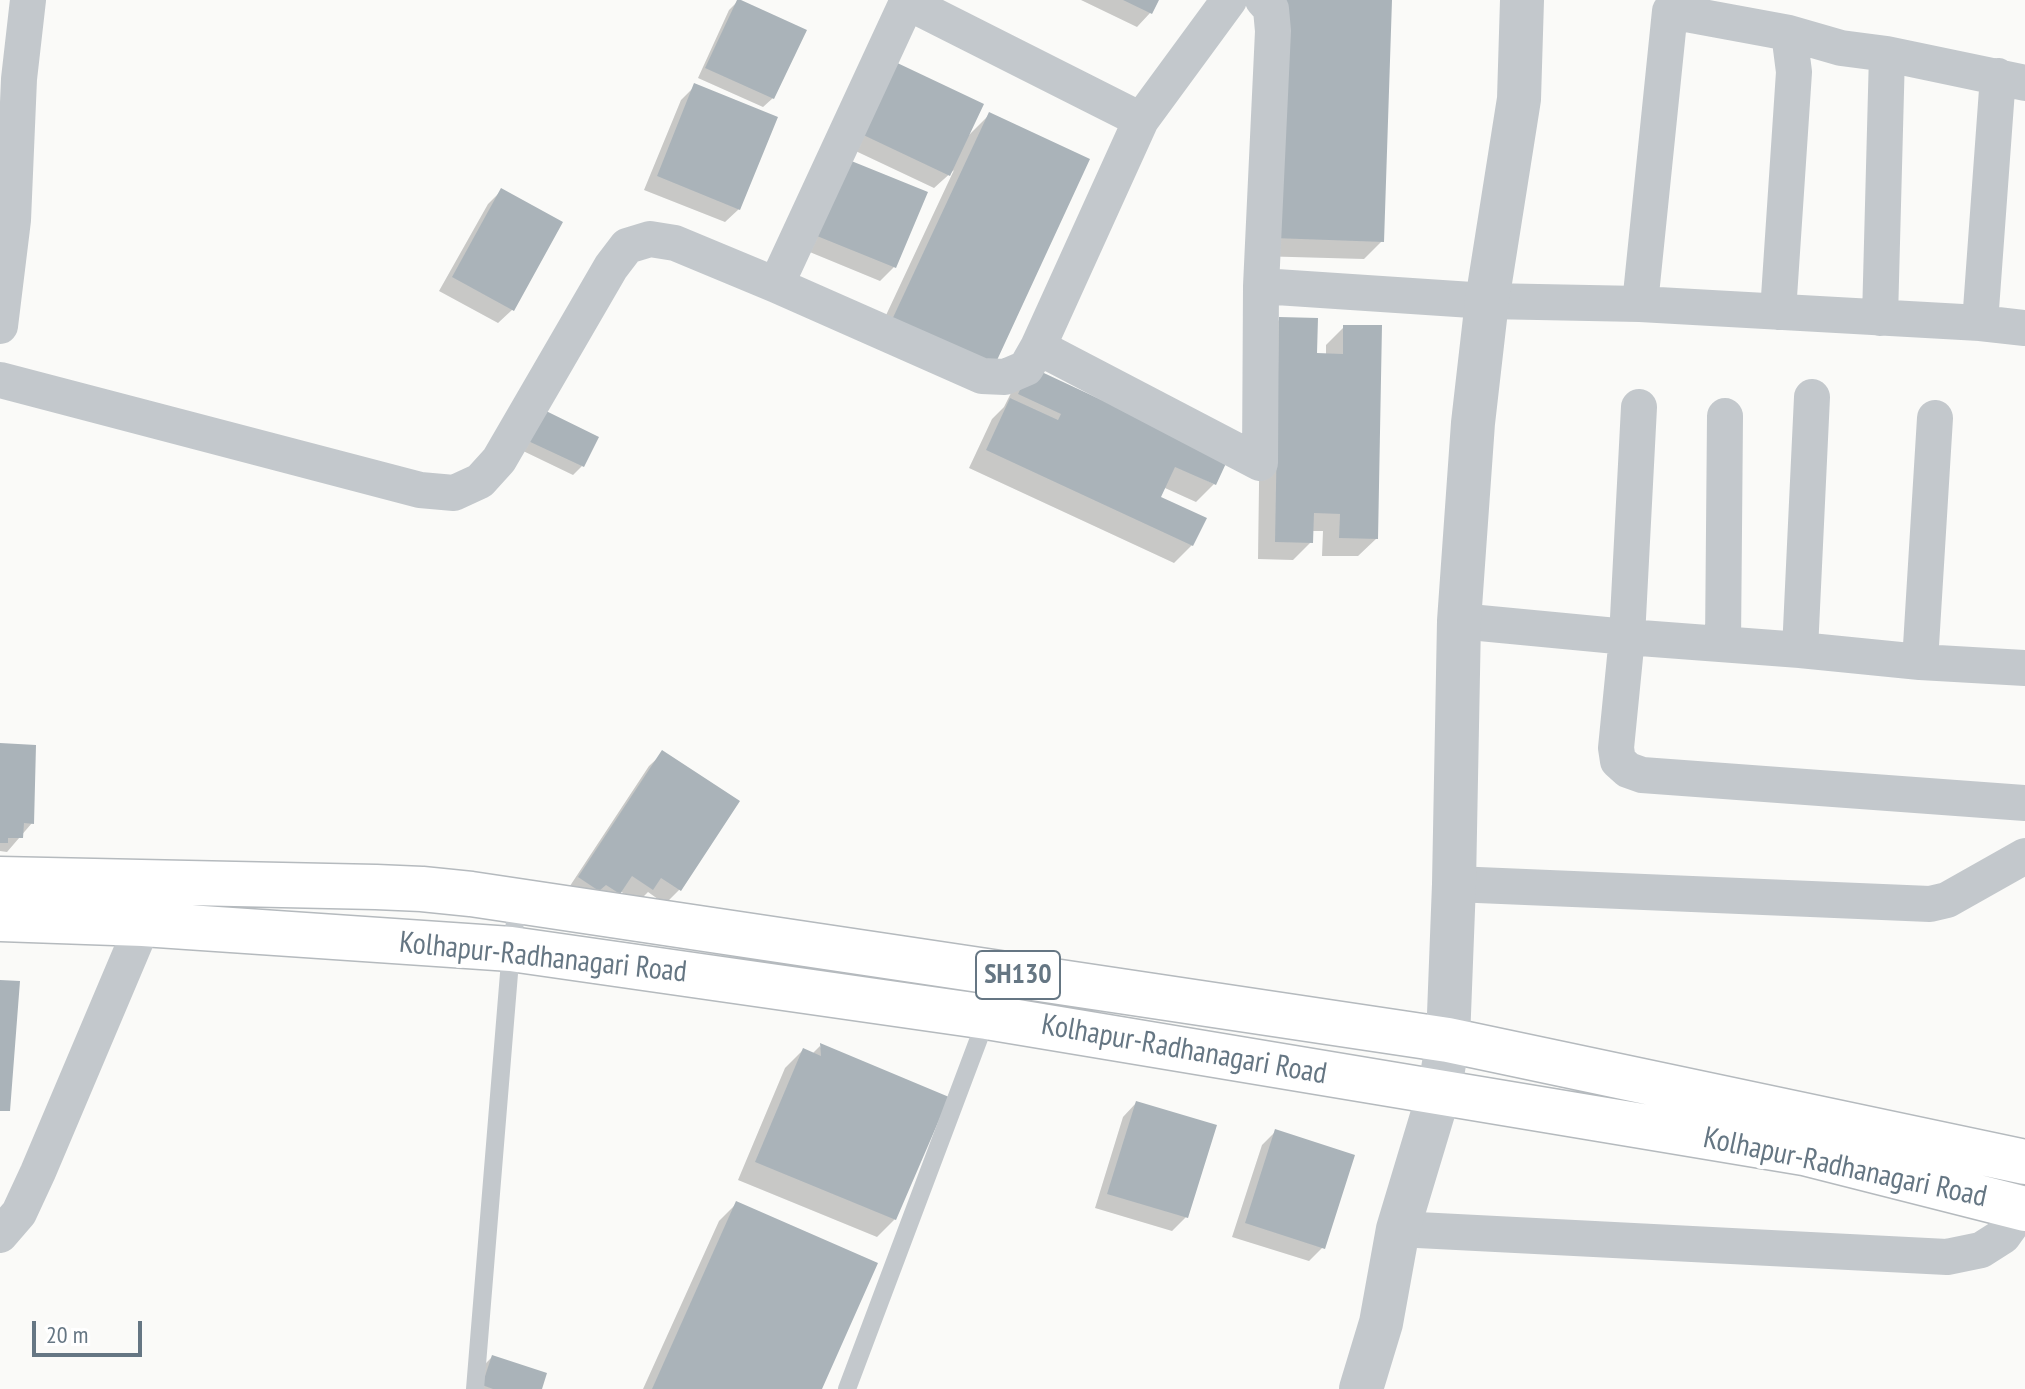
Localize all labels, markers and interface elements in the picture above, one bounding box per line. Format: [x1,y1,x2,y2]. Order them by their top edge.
street label: Kolhapur-Radhanagari Road [398,925,688,991]
road number: SH130 [976,951,1060,999]
street label: Kolhapur-Radhanagari Road [1039,1007,1329,1093]
street label: Kolhapur-Radhanagari Road [1700,1120,1990,1216]
scale bar [36,1305,146,1355]
text: 20 m [46,1319,88,1350]

